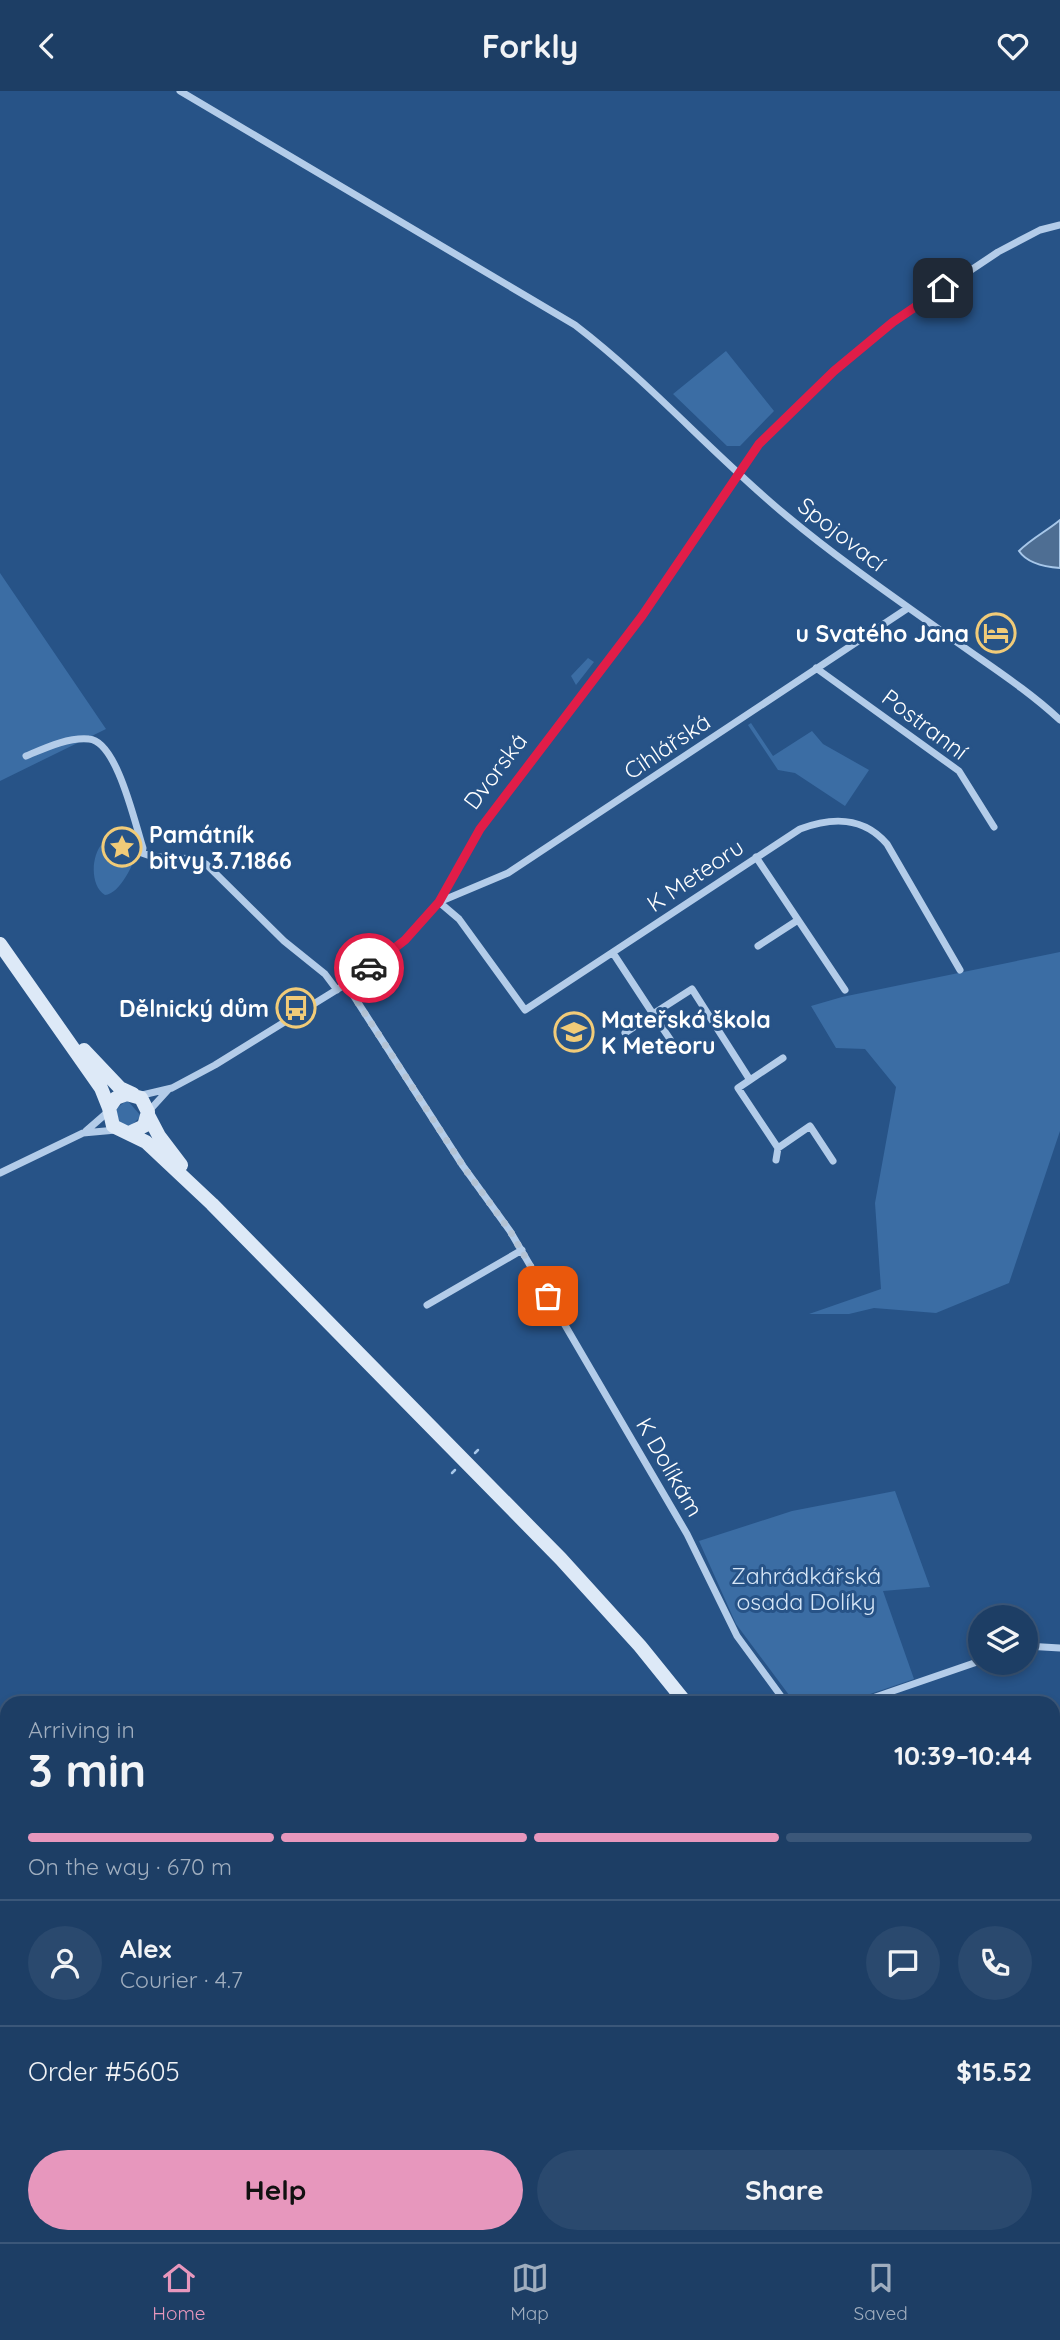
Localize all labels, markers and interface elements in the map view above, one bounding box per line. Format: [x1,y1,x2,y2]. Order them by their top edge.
text: Forkly [482,26,578,66]
icon: back [28,27,66,65]
icon: heart [994,27,1032,65]
pin [913,258,973,318]
icon: home [924,269,962,307]
street label: Spojovací [792,491,892,577]
hotel icon: u Svatého Jana [975,612,1017,654]
place label: u Svatého Jana [796,619,969,648]
street label: Postranní [876,682,974,766]
street label: Cihlářská [618,707,716,785]
street label: Dvorská [457,727,533,815]
place label: Památník bitvy 3.7.1866 [149,820,292,875]
place icon: Památník bitvy 3.7.1866 [101,826,143,868]
street label: K Meteoru [641,832,749,918]
courier [334,933,404,1003]
icon: car [350,949,388,987]
bus stop icon: Dělnický dům [275,987,317,1029]
place label: Dělnický dům [119,994,269,1023]
place label: Mateřská škola K Meteoru [601,1005,771,1060]
school or university icon: Mateřská škola K Meteoru [553,1011,595,1053]
pin [518,1266,578,1326]
icon: bag [529,1277,567,1315]
street label: K Dolíkám [630,1412,710,1522]
park label: Zahrádkářská osada Dolíky [731,1561,881,1616]
map controls [968,1605,1038,1675]
button: layers [968,1605,1038,1675]
text: Arriving in [28,1715,135,1744]
text: 10:39–10:44 [894,1739,1032,1772]
text: 3 min [28,1741,146,1799]
text: On the way · 670 m [28,1852,232,1881]
button: person [28,1926,102,2000]
button: chat [866,1926,940,2000]
button: phone [958,1926,1032,2000]
text: Alex [120,1932,171,1965]
text: Courier · 4.7 [120,1965,243,1994]
text: Order #5605 [28,2055,180,2088]
text: $15.52 [956,2055,1032,2088]
button: Help [28,2150,523,2230]
button: Share [537,2150,1032,2230]
tab: Home [152,2259,206,2325]
tab: Map [510,2259,549,2325]
tab: Saved [854,2259,908,2325]

